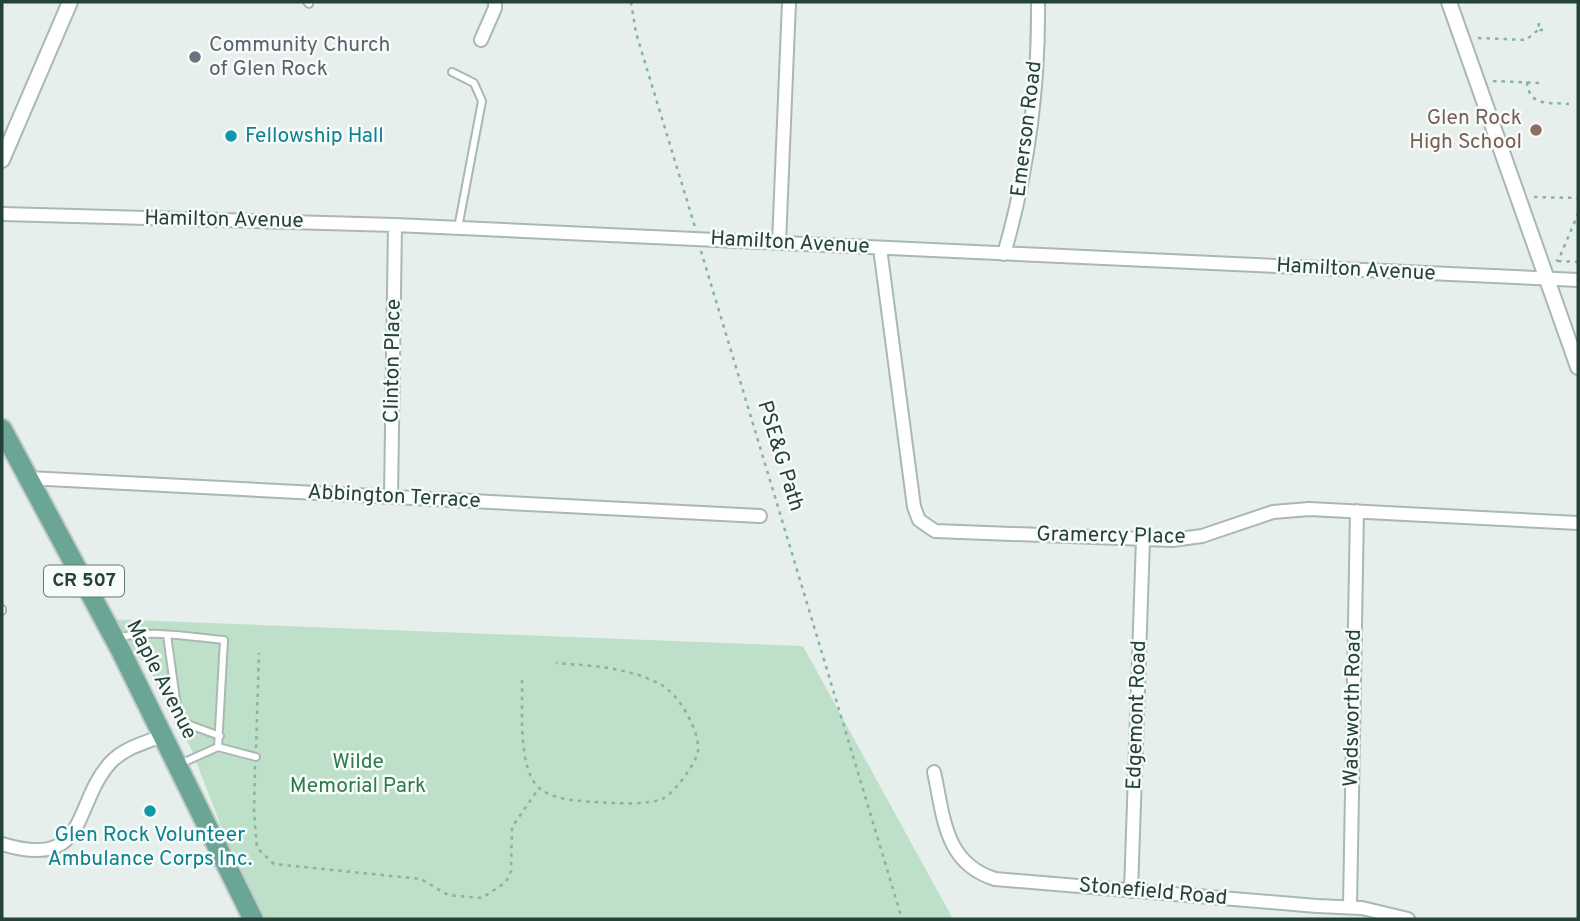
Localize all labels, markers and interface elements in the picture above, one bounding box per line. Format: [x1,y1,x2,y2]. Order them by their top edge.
place label: Community Church of Glen Rock [209,32,390,83]
marker: Community Church of Glen Rock [187,49,203,65]
street label: Emerson Road [1005,60,1049,198]
place label: Glen Rock High School [1409,105,1522,156]
marker: Glen Rock High School [1528,122,1544,138]
place label: Fellowship Hall [245,123,384,150]
marker: Fellowship Hall [223,128,239,144]
street label: Hamilton Avenue [144,205,304,235]
street label: Hamilton Avenue [710,225,870,261]
street label: Hamilton Avenue [1276,252,1436,288]
street label: Clinton Place [378,299,408,423]
street label: PSE&G Path [750,397,810,515]
street label: Abbington Terrace [307,479,481,515]
street label: Gramercy Place [1036,521,1186,551]
road number: CR 507 [44,566,124,596]
street label: Maple Avenue [119,616,203,744]
street label: Wadsworth Road [1338,629,1368,787]
street label: Edgemont Road [1121,640,1153,790]
park label: Wilde Memorial Park [290,749,426,800]
marker: Glen Rock Volunteer Ambulance Corps Inc. [142,803,158,819]
place label: Glen Rock Volunteer Ambulance Corps Inc. [48,822,252,873]
street label: Stonefield Road [1077,872,1229,912]

